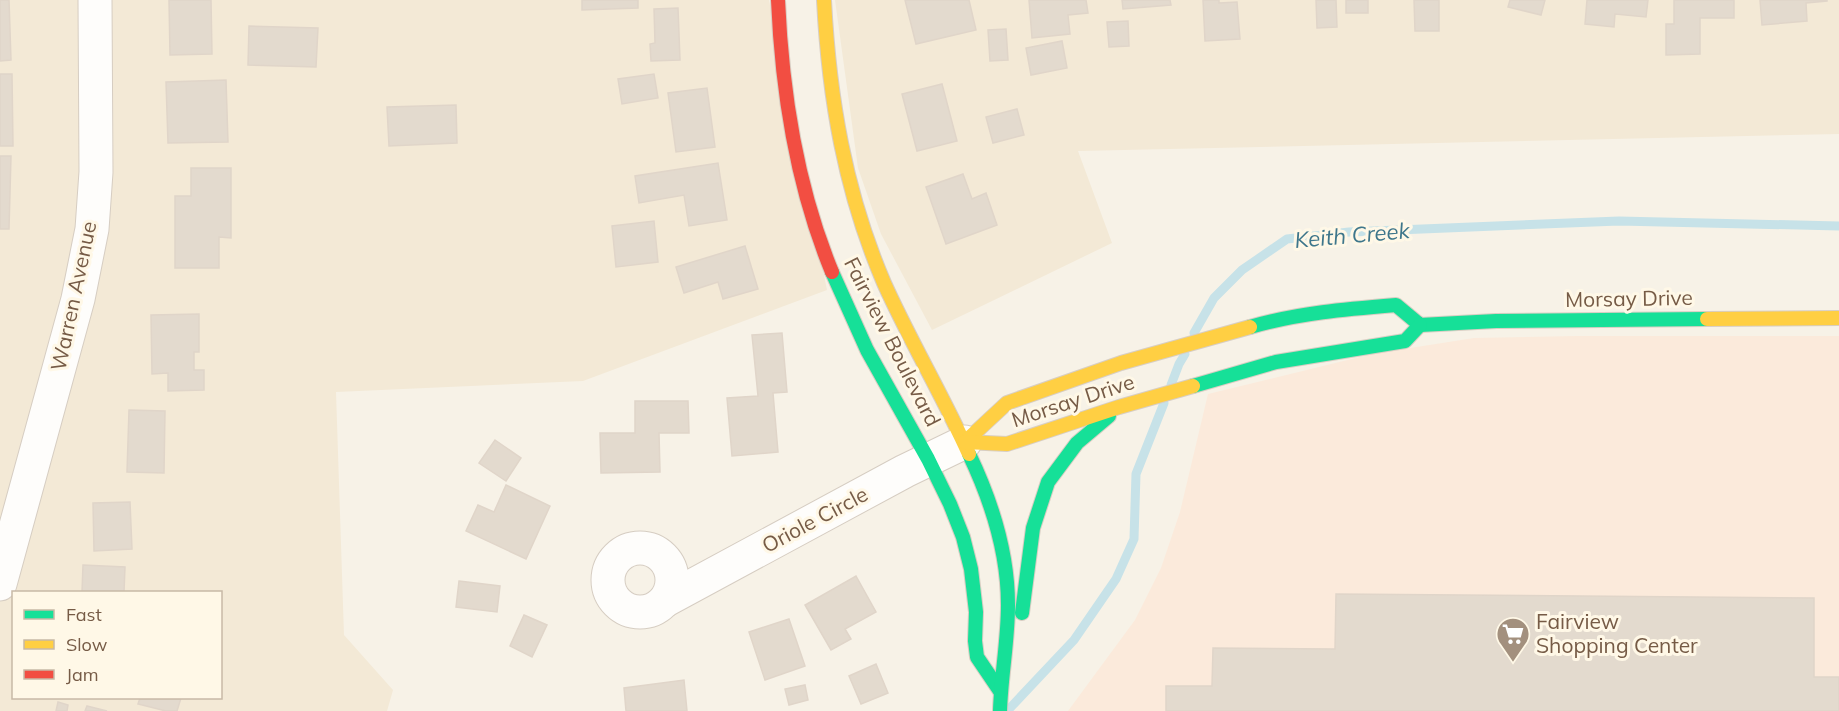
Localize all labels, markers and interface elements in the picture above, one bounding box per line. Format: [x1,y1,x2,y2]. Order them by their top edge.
water label: Keith Creek [1293,216,1411,254]
street label: Warren Avenue [44,219,102,373]
street label: Fairview Boulevard [839,252,947,431]
street label: Morsay Drive [1565,284,1693,312]
street label: Morsay Drive [1008,368,1137,432]
street label: Oriole Circle [757,480,872,558]
legend [12,591,222,699]
text: Fast [66,603,102,626]
place label: Fairview Shopping Center [1536,608,1698,658]
supermarket icon: Fairview Shopping Center [1495,616,1531,663]
text: Slow [66,633,108,656]
text: Jam [66,663,99,686]

